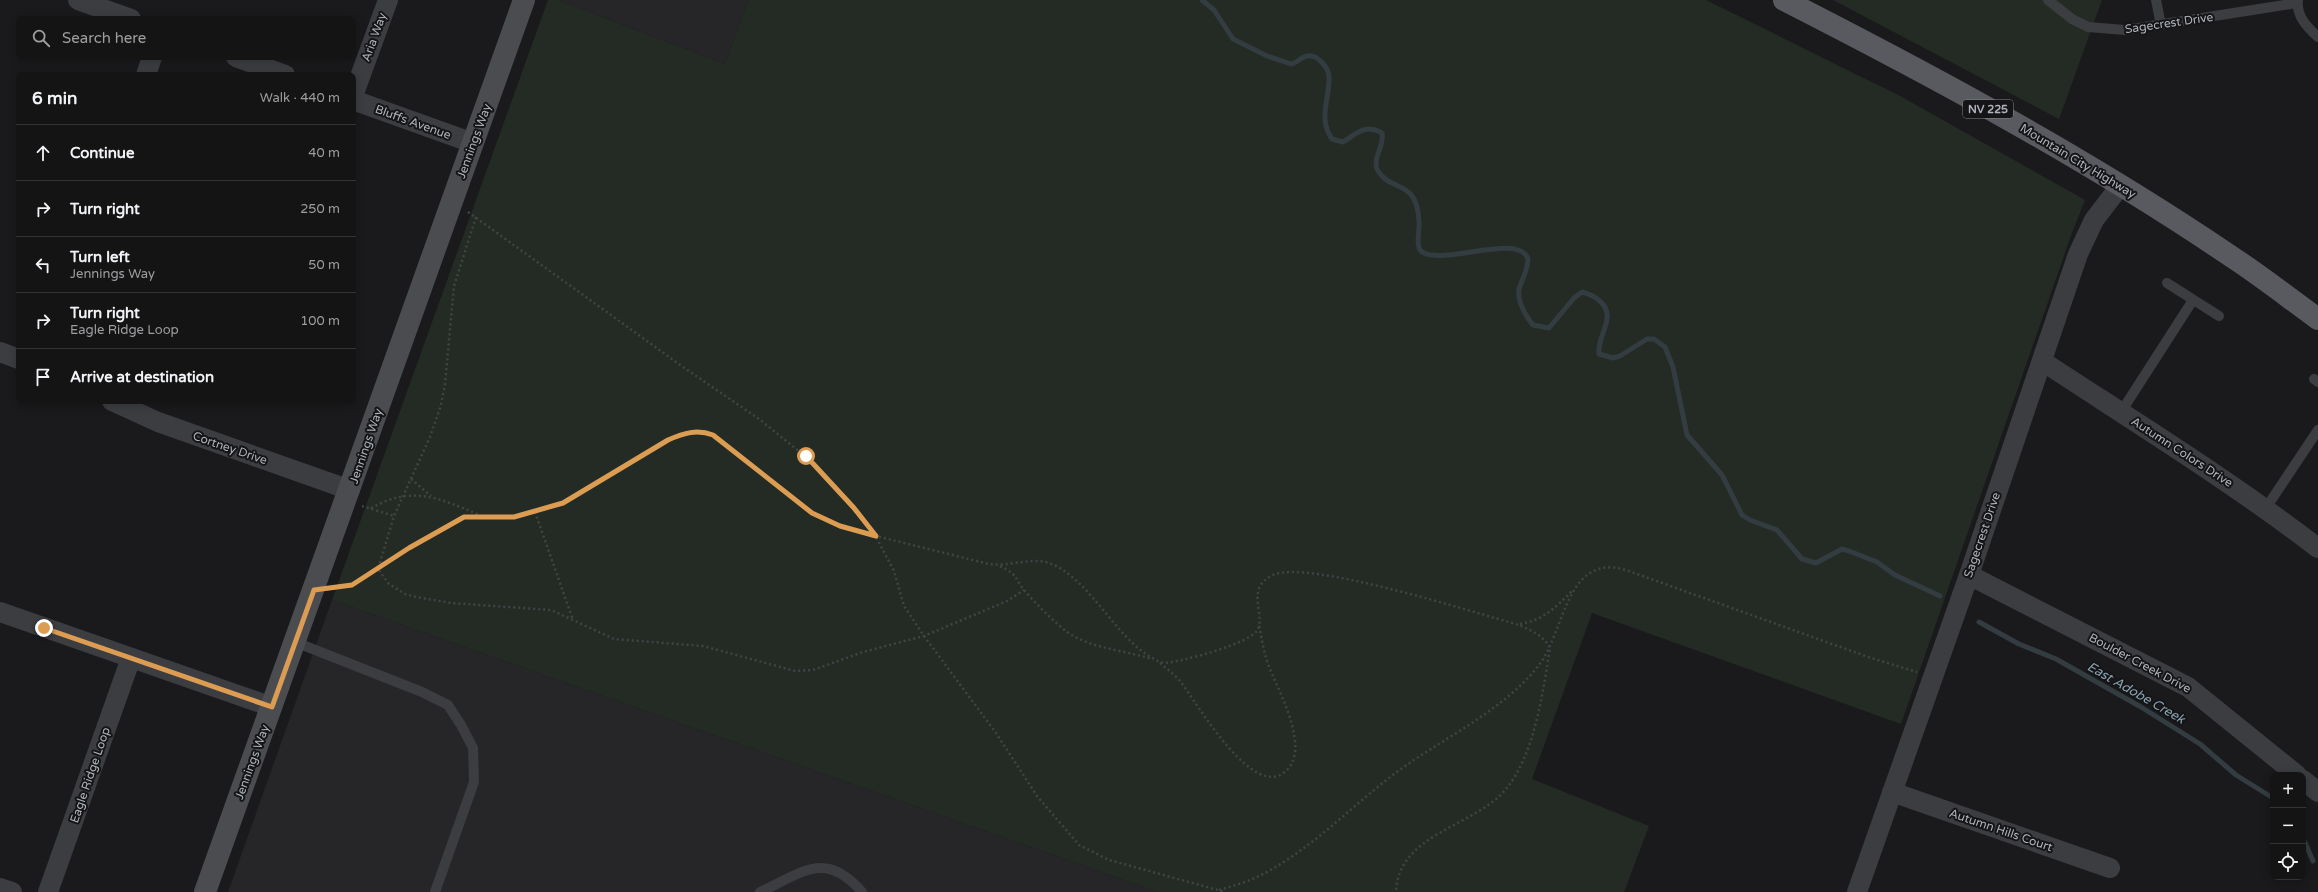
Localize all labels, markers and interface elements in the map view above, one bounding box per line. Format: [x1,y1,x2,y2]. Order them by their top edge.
street label: Aria Way [359,10,389,63]
street label: Sagecrest Drive [2124,10,2214,36]
search box [16,16,356,60]
icon: search [30,27,52,49]
text: Search here [62,29,146,47]
text: 6 min [32,88,77,109]
text: Walk · 440 m [260,90,340,106]
road number: NV 225 [1963,100,2013,118]
street label: Jennings Way [454,101,494,180]
street label: Bluffs Avenue [373,102,453,142]
street label: Mountain City Highway [2018,121,2139,201]
icon: ahead [32,142,54,164]
text: Continue [70,144,134,162]
text: 40 m [308,145,340,161]
icon: right [32,198,54,220]
text: Turn right [70,200,140,218]
text: 250 m [300,201,340,217]
text: Turn left [70,248,130,266]
icon: left [32,254,54,276]
text: 50 m [308,257,340,273]
text: Jennings Way [70,266,155,282]
text: Turn right [70,304,140,322]
icon: right [32,310,54,332]
text: 100 m [300,313,340,329]
text: Eagle Ridge Loop [70,322,179,338]
icon: arrive [32,366,54,388]
text: Arrive at destination [70,368,214,386]
street label: Jennings Way [347,406,386,485]
street label: Autumn Colors Drive [2129,414,2236,490]
street label: Cortney Drive [191,429,269,467]
route start [797,447,815,465]
street label: Sagecrest Drive [1961,490,2003,579]
route end [35,619,53,637]
street label: Boulder Creek Drive [2087,630,2194,696]
water label: East Adobe Creek [2084,659,2188,728]
street label: Jennings Way [232,722,272,801]
street label: Eagle Ridge Loop [67,725,113,825]
map controls [2270,772,2306,880]
button: + [2270,772,2306,808]
street label: Autumn Hills Court [1948,806,2055,854]
button: − [2270,808,2306,844]
button: locate [2270,844,2306,880]

